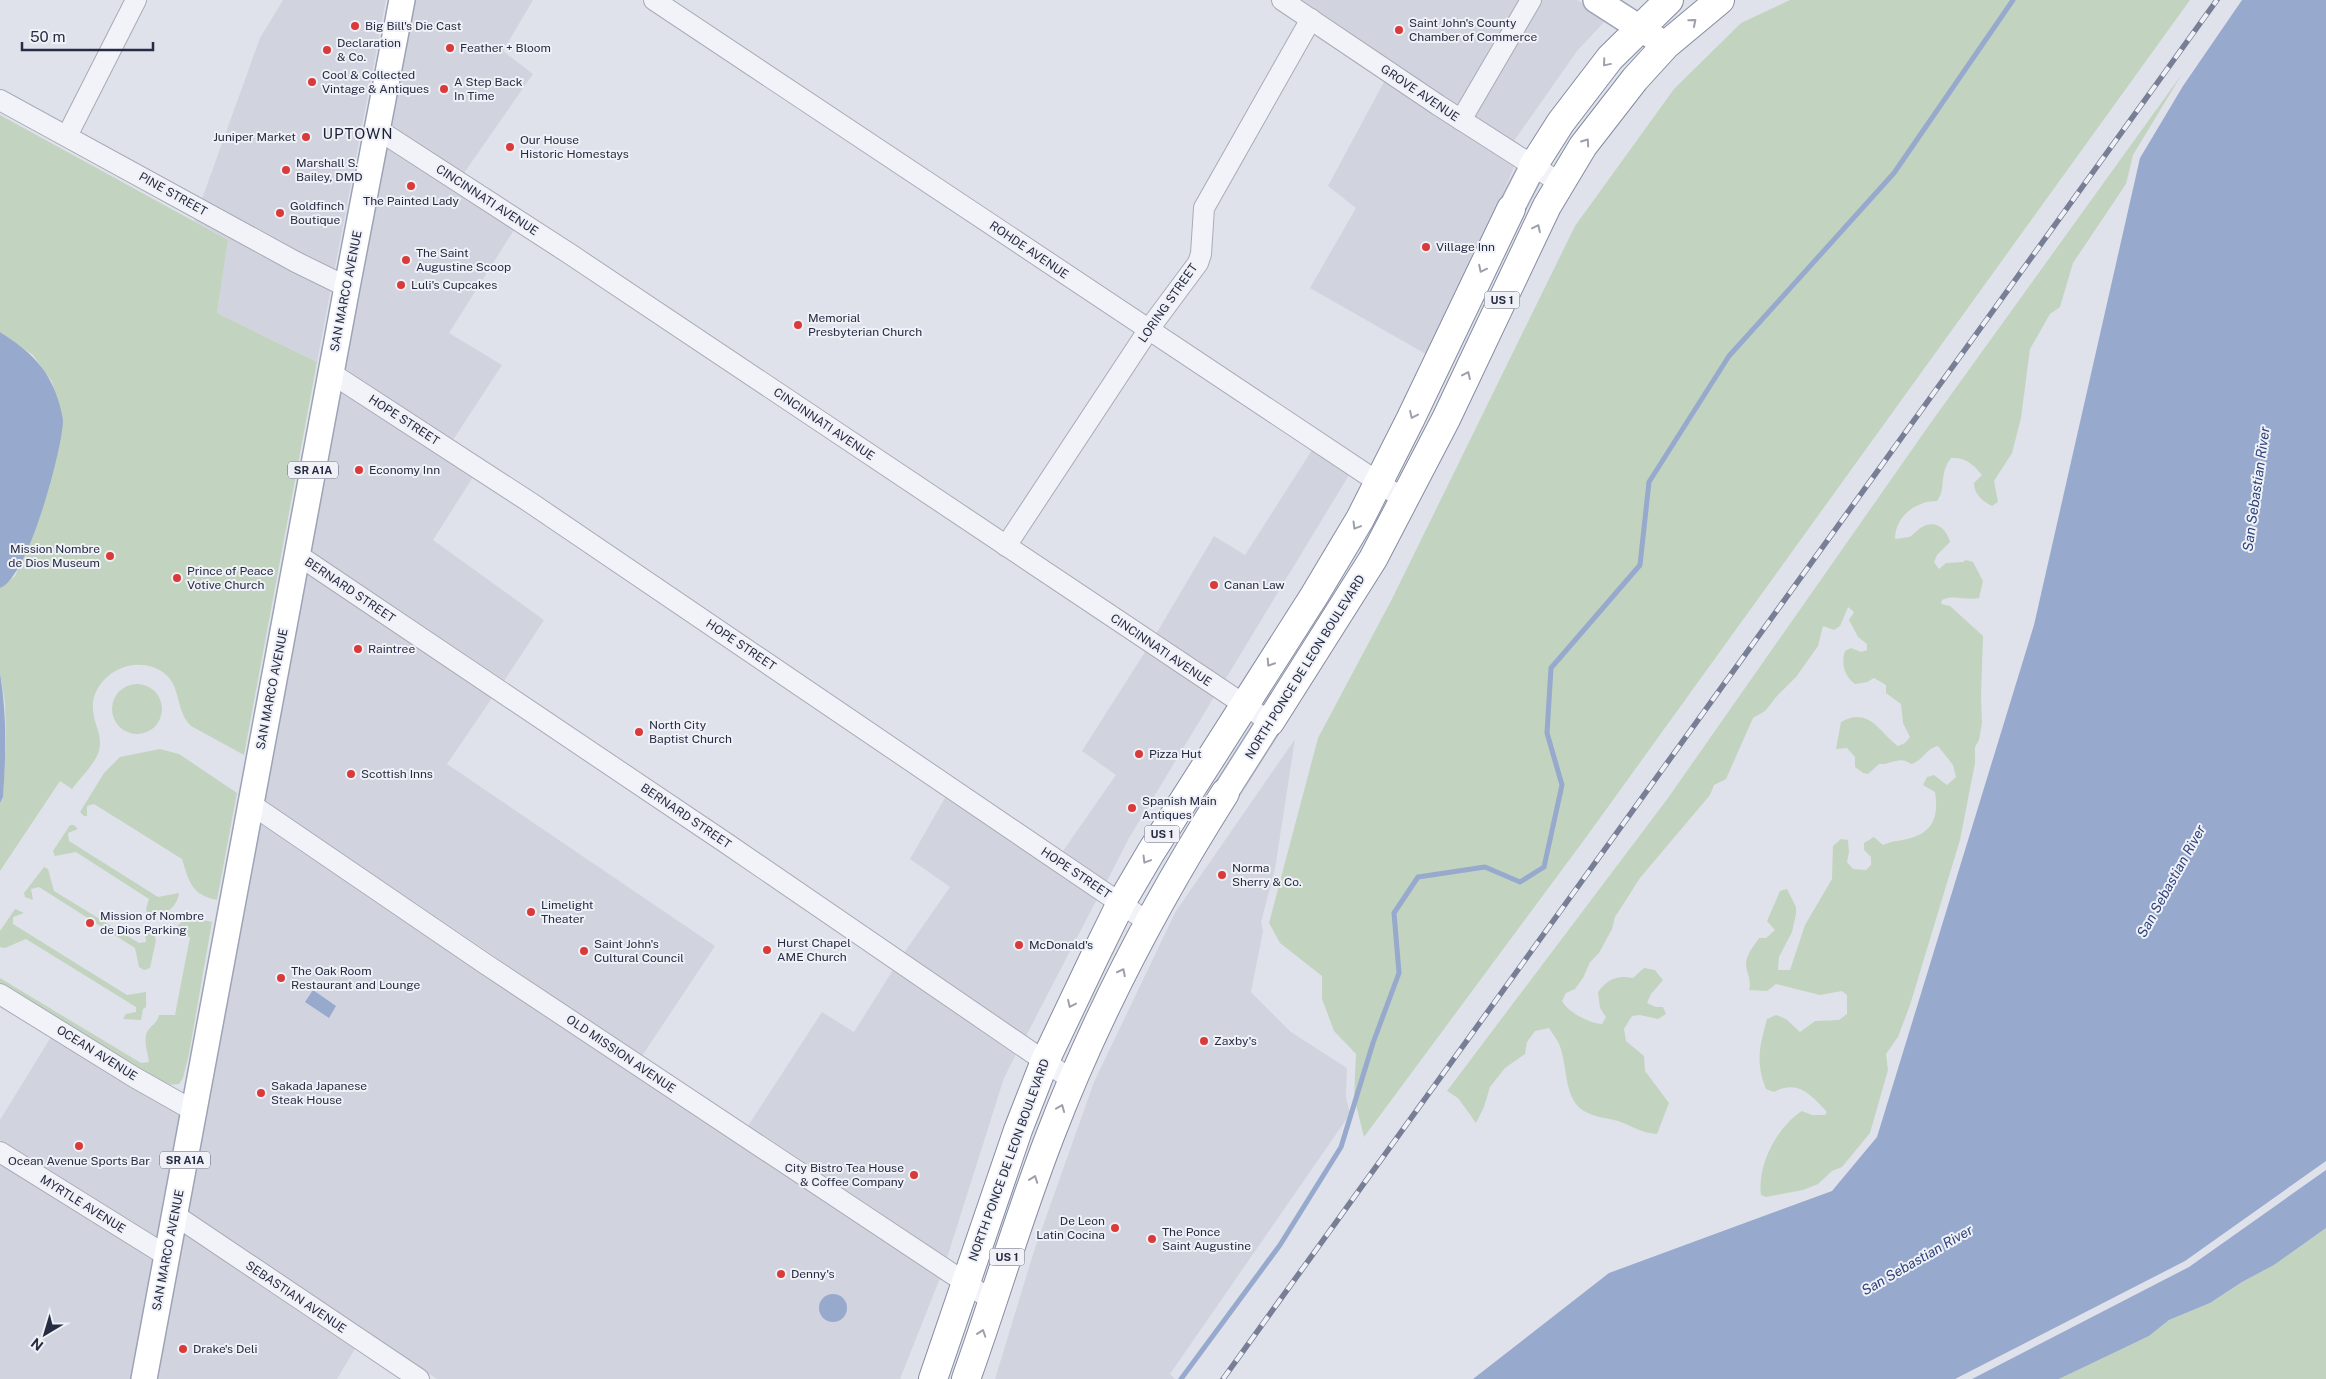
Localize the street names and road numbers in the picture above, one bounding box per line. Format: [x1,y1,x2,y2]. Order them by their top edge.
street label: GROVE AVENUE [1378,62,1462,124]
street label: CINCINNATI AVENUE [433,162,541,238]
street label: PINE STREET [136,169,210,219]
street label: ROHDE AVENUE [987,218,1071,282]
street label: SAN MARCO AVENUE [327,229,365,353]
street label: LORING STREET [1136,261,1200,345]
road number: US 1 [1484,292,1520,308]
street label: CINCINNATI AVENUE [771,385,877,463]
street label: HOPE STREET [366,392,442,448]
road number: SR A1A [288,462,338,478]
street label: BERNARD STREET [302,555,398,625]
street label: NORTH PONCE DE LEON BOULEVARD [1242,572,1368,762]
street label: CINCINNATI AVENUE [1108,611,1214,689]
street label: HOPE STREET [703,616,779,674]
street label: SAN MARCO AVENUE [253,627,291,751]
street label: BERNARD STREET [638,781,734,851]
road number: US 1 [1144,826,1180,842]
street label: HOPE STREET [1038,844,1114,902]
street label: OLD MISSION AVENUE [564,1012,678,1096]
street label: OCEAN AVENUE [54,1023,140,1083]
street label: NORTH PONCE DE LEON BOULEVARD [966,1057,1052,1263]
road number: SR A1A [160,1152,210,1168]
street label: MYRTLE AVENUE [38,1172,128,1236]
street label: SAN MARCO AVENUE [149,1188,187,1312]
road number: US 1 [990,1248,1024,1266]
street label: SEBASTIAN AVENUE [243,1258,349,1336]

